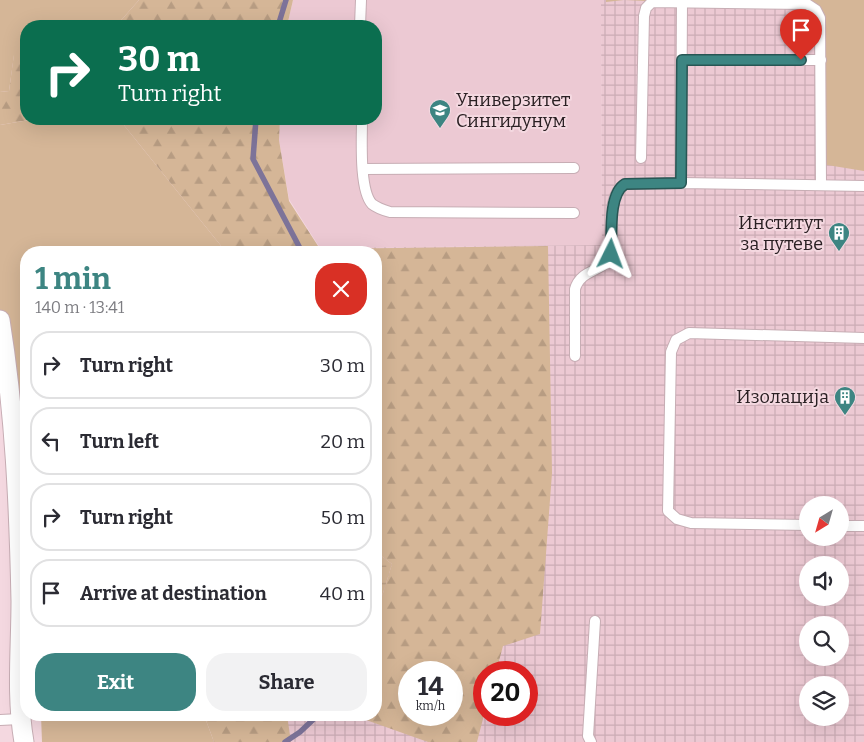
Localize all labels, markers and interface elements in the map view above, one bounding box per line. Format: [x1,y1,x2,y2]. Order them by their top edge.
pin [780,9,822,60]
icon: arrive [787,16,815,44]
text: 30 m [118,38,200,80]
icon: right [35,40,100,105]
text: Turn right [118,80,221,107]
place label: Универзитет Сингидунум [456,89,570,132]
school or university icon: Универзитет Сингидунум [428,98,452,129]
place label: Институт за путеве [738,212,823,255]
building icon: Институт за путеве [827,221,851,252]
position arrow [584,227,636,279]
text: 1 min [35,261,111,297]
button: close [315,263,367,315]
text: 140 m · 13:41 [35,298,124,317]
icon: right [37,351,65,379]
text: Turn right [80,354,173,377]
text: 30 m [320,354,365,377]
building icon: Изолација [833,385,857,416]
place label: Изолација [736,386,829,408]
icon: left [37,427,65,455]
text: Turn left [80,430,159,453]
text: 20 m [321,430,365,453]
north arrow [799,496,849,546]
map controls [799,496,849,726]
icon: right [37,503,65,531]
text: Turn right [80,506,173,529]
text: 50 m [321,506,365,529]
button: sound [799,556,849,606]
icon: arrive [37,579,65,607]
text: Arrive at destination [80,582,267,605]
text: 40 m [320,582,365,605]
button: search [799,616,849,666]
button: Exit [35,653,196,711]
button: Share [206,653,367,711]
speed limit sign: 20 [473,661,538,726]
text: 14 [417,672,444,702]
button: layers [799,676,849,726]
text: km/h [416,699,445,713]

